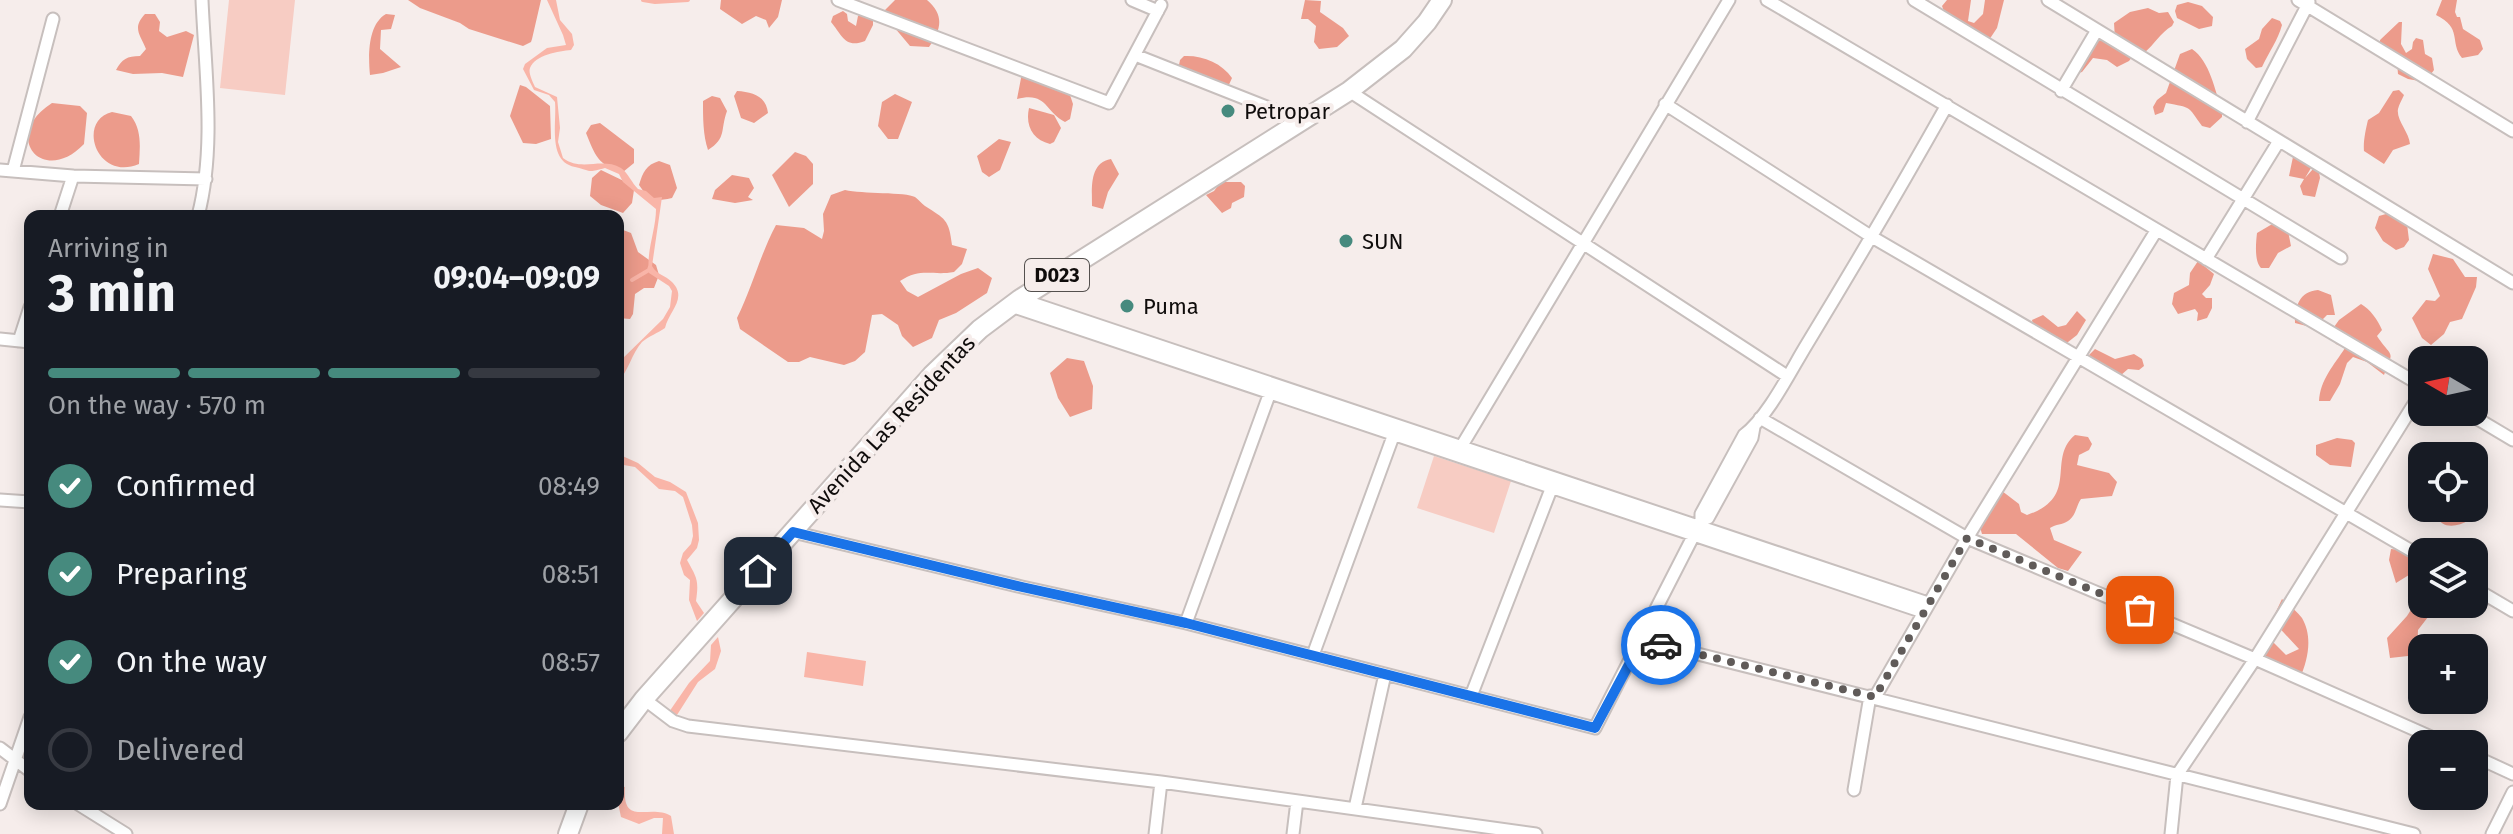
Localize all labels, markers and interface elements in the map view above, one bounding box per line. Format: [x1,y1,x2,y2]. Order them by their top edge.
place label: Petropar [1244,98,1331,125]
marker: Petropar [1219,102,1237,120]
place label: SUN [1362,228,1404,255]
marker: SUN [1337,232,1355,250]
text: Arriving in [48,233,169,264]
road number: D023 [1025,259,1089,291]
text: 09:04–09:09 [433,260,600,296]
text: 3 min [48,262,176,325]
place label: Puma [1143,293,1199,320]
marker: Puma [1118,297,1136,315]
street label: Avenida Las Residentas [802,330,981,519]
north arrow [2408,346,2488,426]
map controls [2408,346,2488,810]
text: On the way · 570 m [48,390,266,421]
button: locate [2408,442,2488,522]
icon: check [48,464,92,508]
text: Confirmed [116,468,256,504]
text: 08:49 [538,471,600,502]
pin [724,537,792,605]
button: layers [2408,538,2488,618]
icon: home [736,549,780,593]
icon: check [48,552,92,596]
text: Preparing [116,556,247,592]
text: 08:51 [542,559,600,590]
pin [2106,576,2174,644]
icon: bag [2118,588,2162,632]
courier [1621,605,1701,685]
icon: car [1639,623,1683,667]
button: + [2408,634,2488,714]
icon: check [48,640,92,684]
text: On the way [116,644,267,680]
text: 08:57 [541,647,600,678]
button: − [2408,730,2488,810]
text: Delivered [116,732,245,768]

